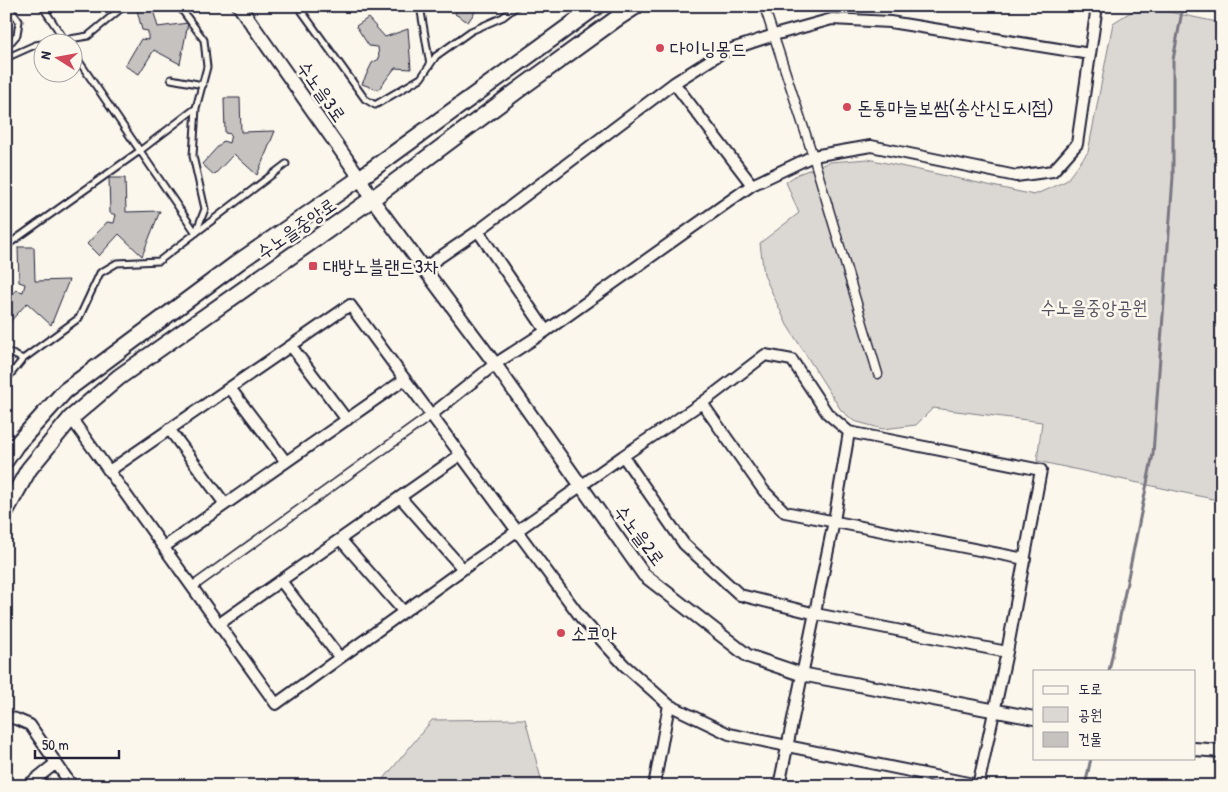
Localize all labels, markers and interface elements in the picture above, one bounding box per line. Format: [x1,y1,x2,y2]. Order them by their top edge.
north arrow [32,32,82,82]
place label: 다이닝몽드 [670,35,746,61]
marker: 다이닝몽드 [654,42,666,54]
text: N [35,49,55,61]
street label: 수노을3로 [291,55,353,127]
place label: 돈통마늘보쌈(송산신도시점) [857,94,1054,120]
marker: 돈통마늘보쌈(송산신도시점) [841,101,853,113]
street label: 수노을중앙로 [251,191,341,265]
place label: 대방노블랜드3차 [323,253,439,279]
marker: 대방노블랜드3차 [307,260,319,272]
park label: 수노을중앙공원 [1040,294,1148,320]
street label: 수노을2로 [609,499,671,571]
place label: 소코아 [571,620,618,646]
marker: 소코아 [555,627,567,639]
legend [1033,670,1196,760]
text: 도로 [1078,678,1102,699]
text: 공원 [1078,704,1102,725]
scale bar [35,727,119,759]
text: 건물 [1078,728,1102,749]
text: 50 m [42,734,69,755]

